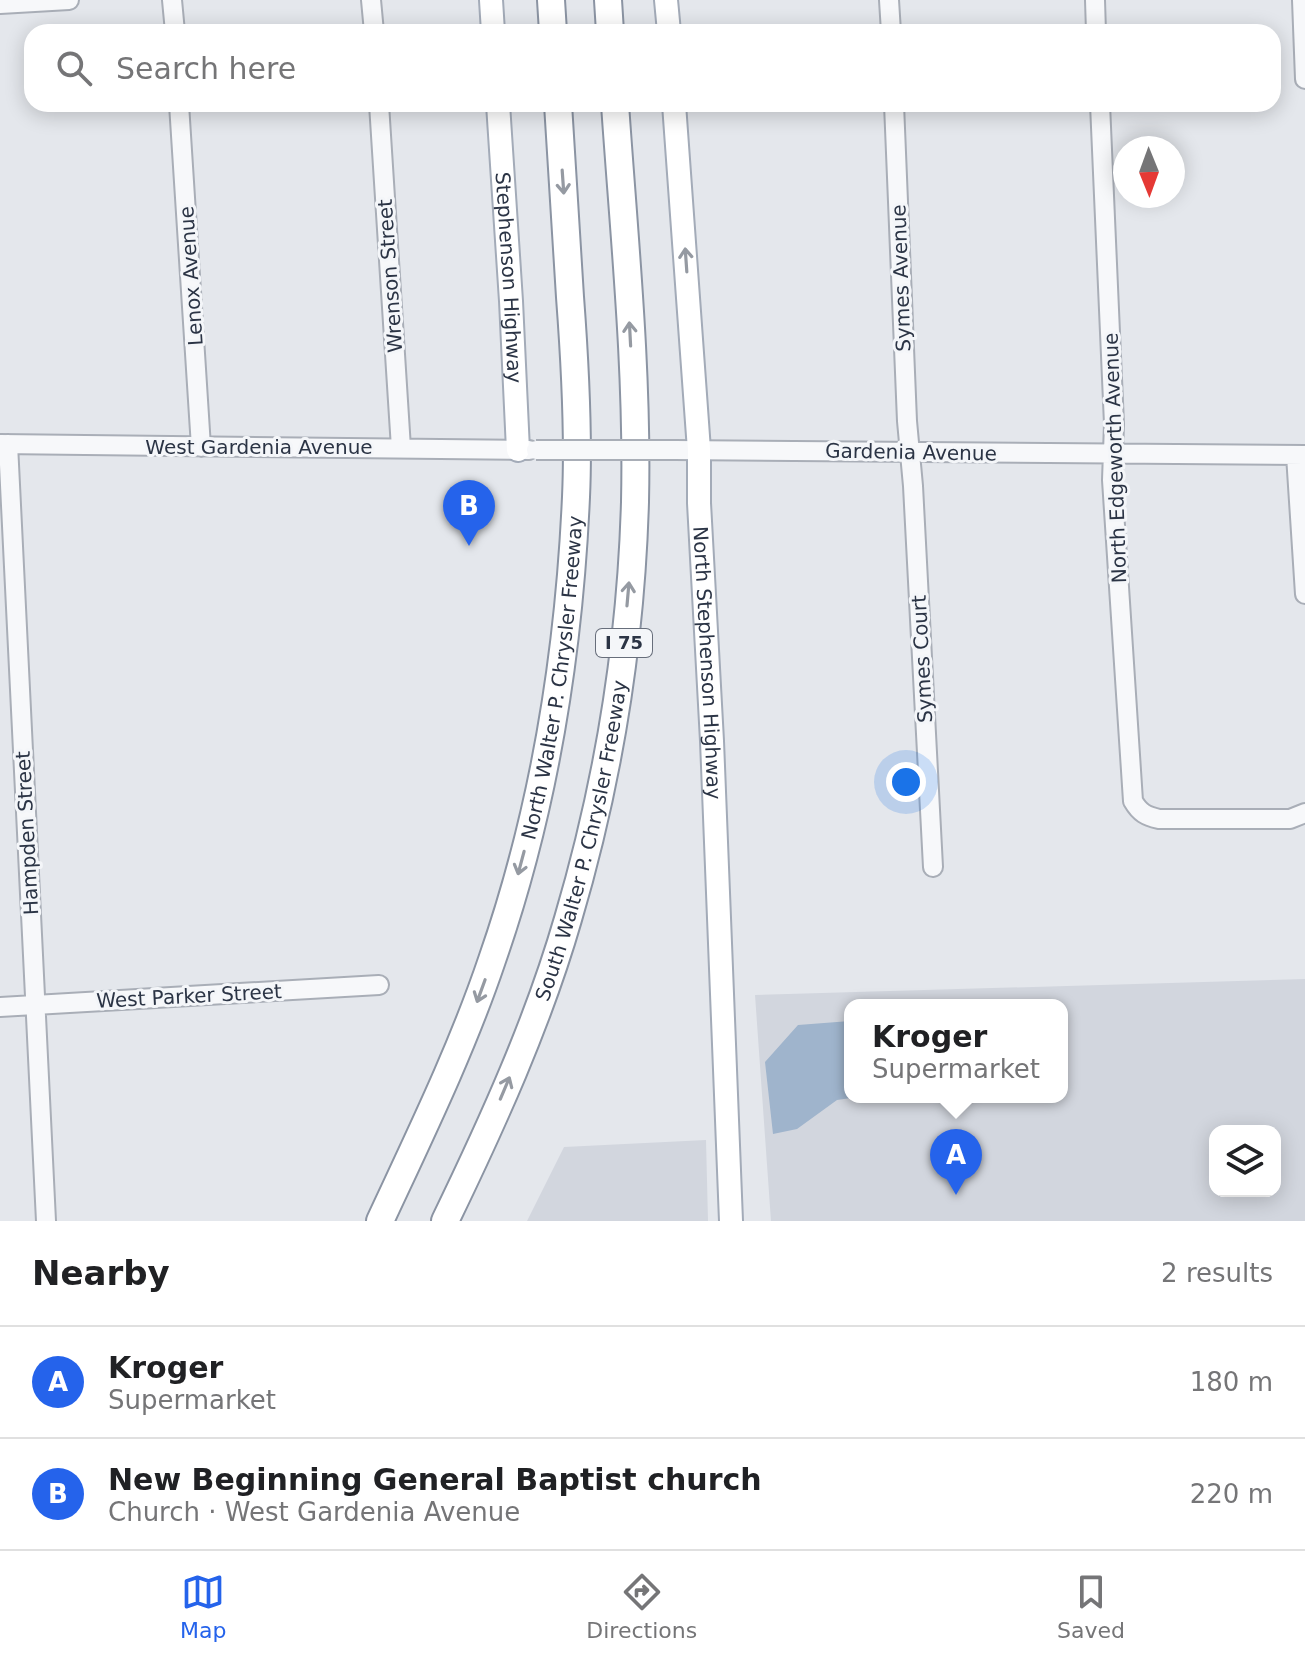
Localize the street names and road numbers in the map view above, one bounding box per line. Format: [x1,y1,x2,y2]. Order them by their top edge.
street label: Stephenson Highway [491,171,527,384]
street label: Wrenson Street [373,198,407,354]
street label: Symes Avenue [886,204,916,352]
street label: Lenox Avenue [174,205,208,347]
street label: North Edgeworth Avenue [1099,332,1131,584]
street label: West Gardenia Avenue [145,435,373,459]
street label: Gardenia Avenue [825,439,997,465]
street label: North Walter P. Chrysler Freeway [516,515,587,842]
street label: North Stephenson Highway [688,526,726,800]
street label: Symes Court [907,594,937,724]
road number: I 75 [596,629,652,657]
street label: South Walter P. Chrysler Freeway [530,678,632,1004]
street label: Hampden Street [11,750,43,916]
street label: West Parker Street [96,979,283,1013]

